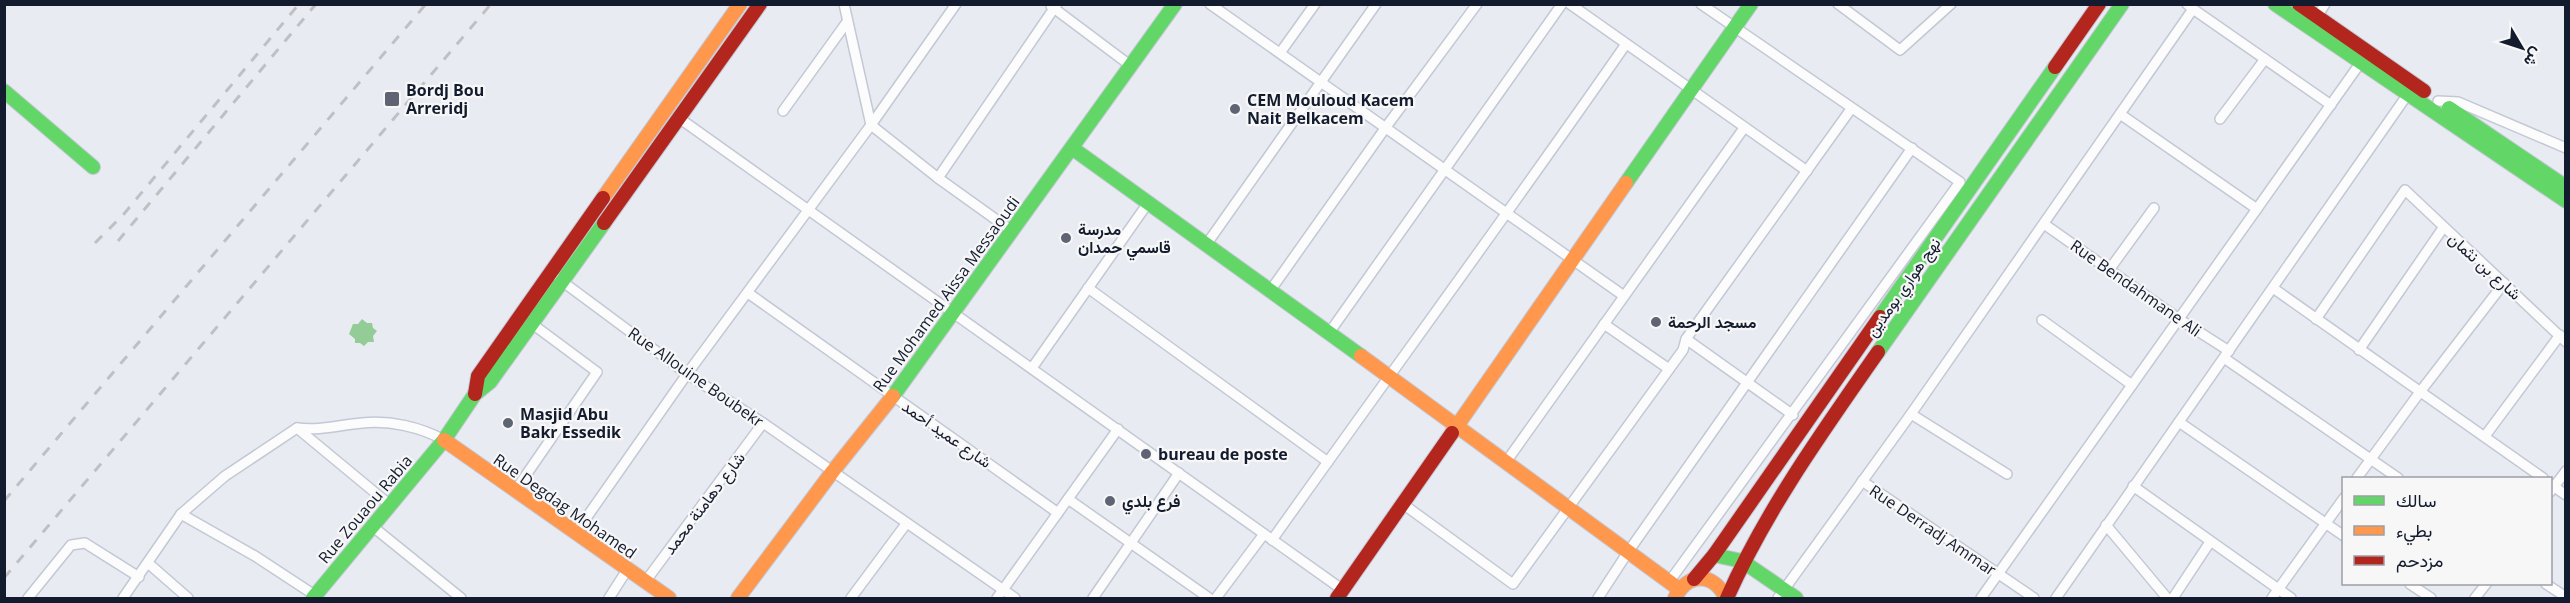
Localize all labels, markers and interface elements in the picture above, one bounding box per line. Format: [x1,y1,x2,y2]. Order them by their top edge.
north arrow [2492,18,2552,78]
text: ش [2519,43,2548,72]
place label: Bordj Bou Arreridj [406,79,484,119]
place label: CEM Mouloud Kacem Nait Belkacem [1247,89,1414,129]
marker: Bordj Bou Arreridj [383,90,401,108]
marker: CEM Mouloud Kacem Nait Belkacem [1228,102,1242,116]
street label: Rue Mohamed Aissa Messaoudi [868,192,1024,396]
place label: مدرسة قاسمي حمدان [1078,218,1171,261]
street label: شارع بن نثمان [2443,227,2526,305]
marker: مدرسة قاسمي حمدان [1059,231,1073,245]
street label: نهج هواري بومدين [1861,233,1948,343]
street label: Rue Bendahmane Ali [2066,234,2206,342]
place label: مسجد الرحمة [1668,311,1757,333]
marker: مسجد الرحمة [1649,315,1663,329]
street label: Rue Allouine Boubekr [624,322,769,432]
street label: شارع عميد أحمد [897,395,996,474]
place label: Masjid Abu Bakr Essedik [520,403,621,443]
marker: Masjid Abu Bakr Essedik [501,416,515,430]
place label: bureau de poste [1158,443,1288,465]
street label: شارع دهامنة محمد [658,447,751,559]
marker: bureau de poste [1139,447,1153,461]
street label: Rue Degdag Mohamed [489,448,641,564]
street label: Rue Zouaou Rabia [313,450,417,568]
legend [2342,477,2552,585]
street label: Rue Derradj Ammar [1865,479,2001,581]
text: سالك [2396,488,2436,512]
place label: فرع بلدي [1122,490,1180,515]
marker: فرع بلدي [1103,494,1117,508]
text: بطيء [2396,518,2432,546]
text: مزدحم [2396,548,2443,573]

